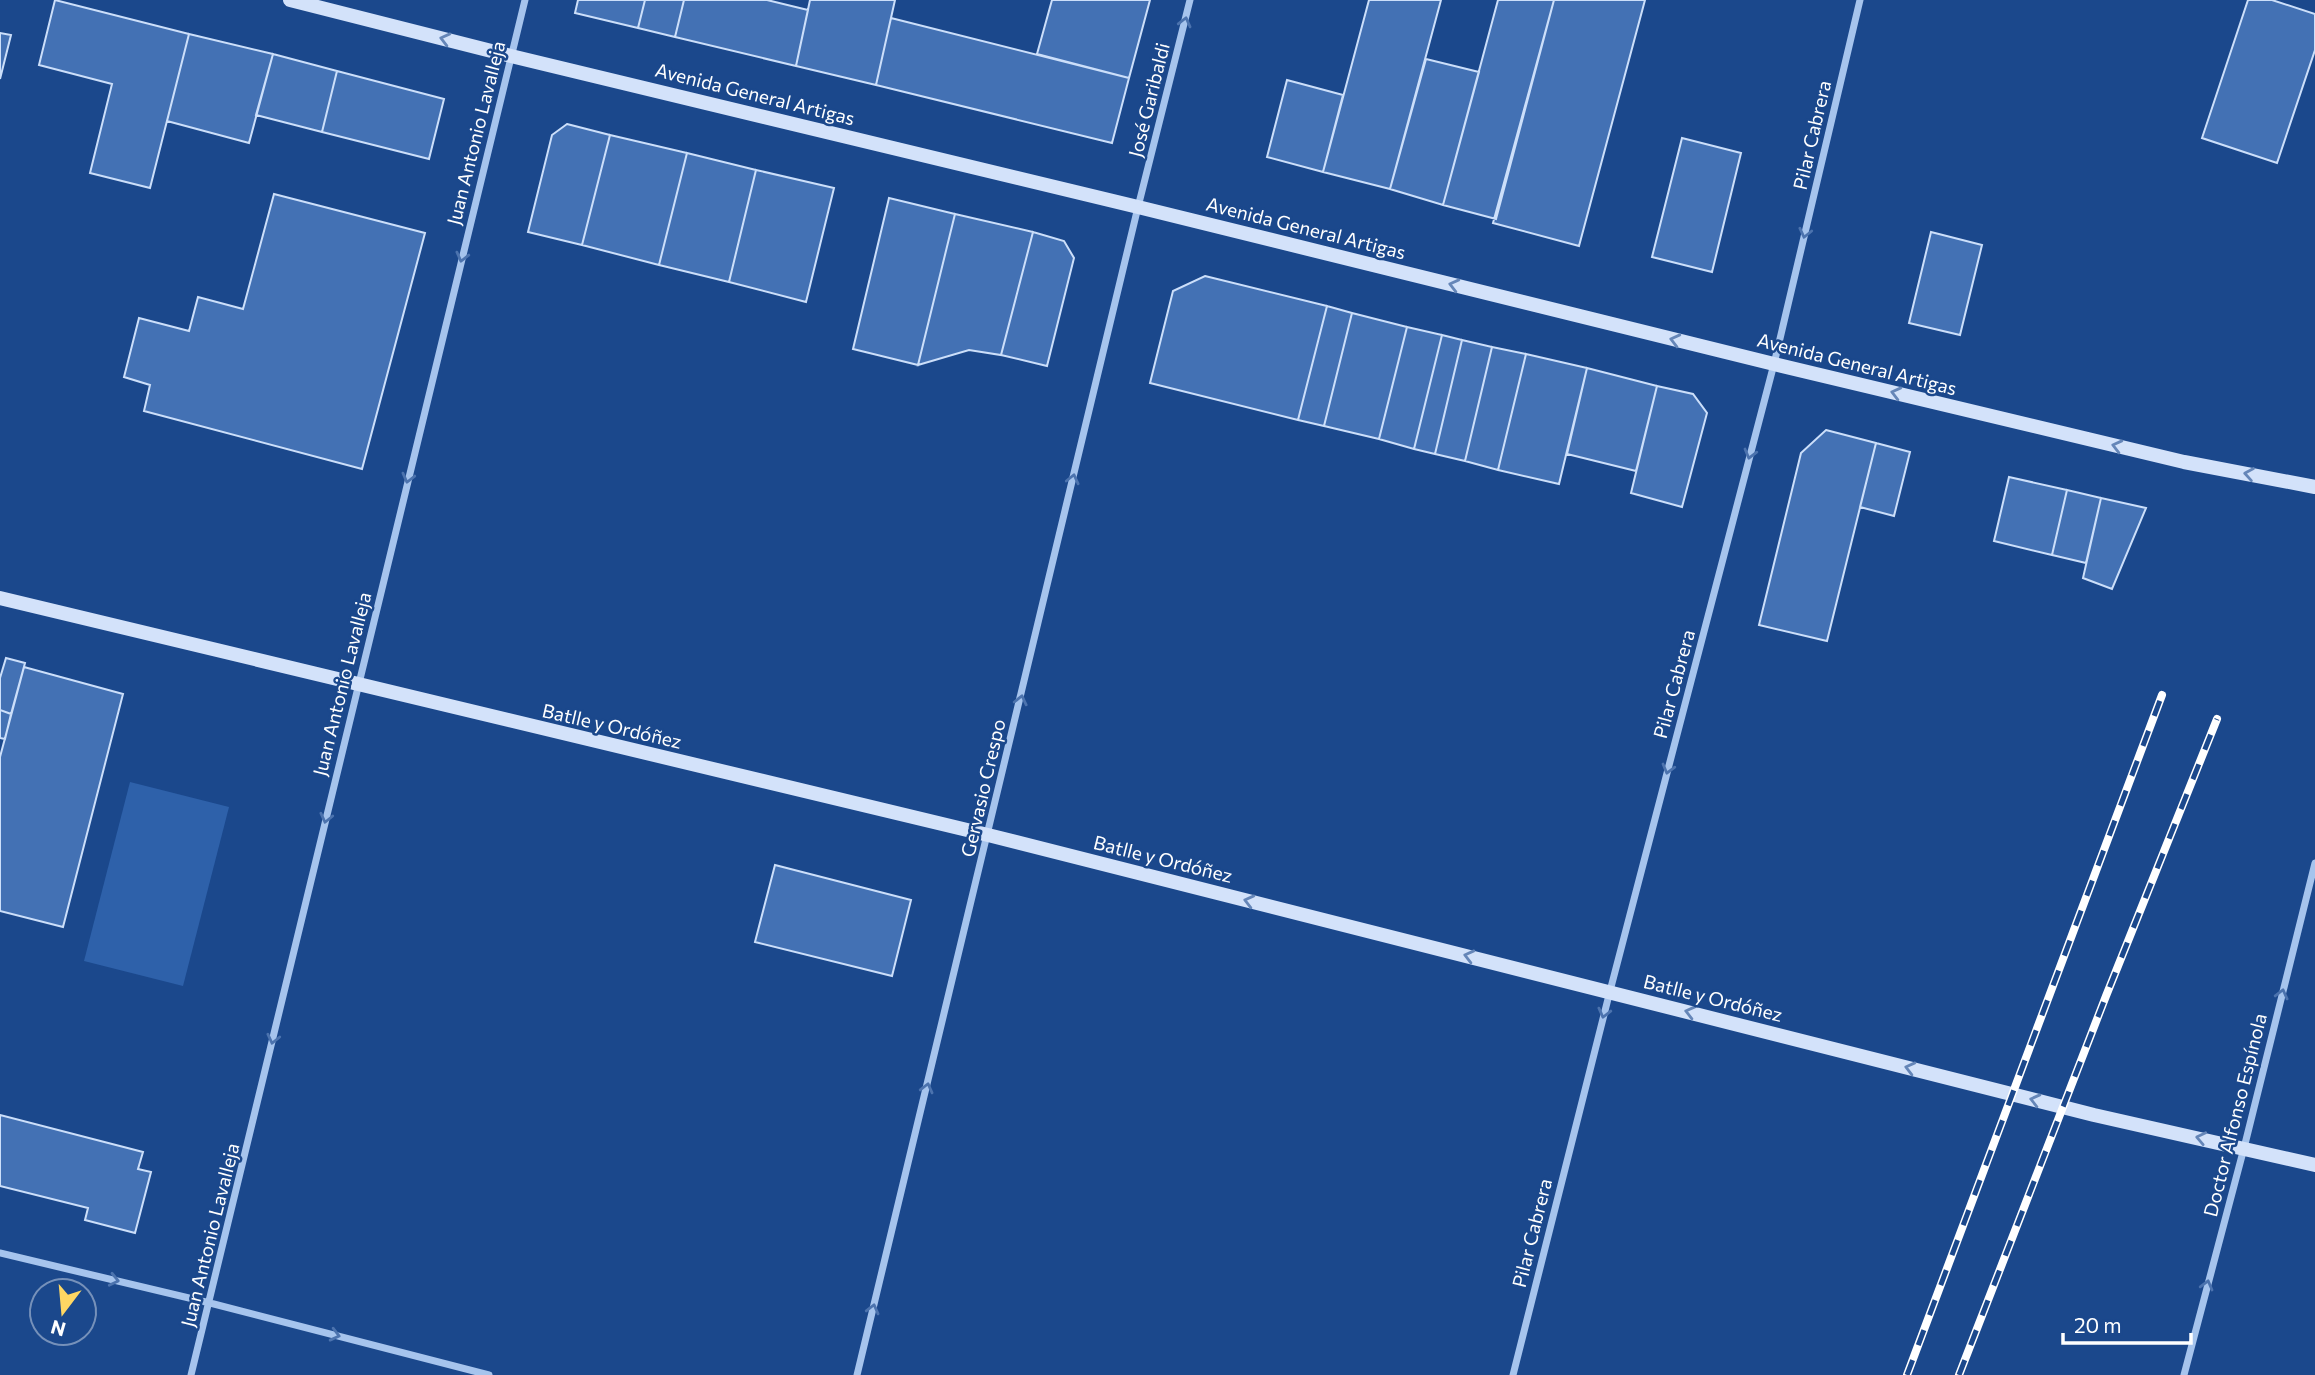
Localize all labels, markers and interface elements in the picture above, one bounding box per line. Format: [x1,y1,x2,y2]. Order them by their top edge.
one-way arrow [1177,16,1191,28]
one-way arrow [439,33,451,47]
street label: Juan Antonio Lavalleja [442,38,510,227]
street label: José Garibaldi [1123,40,1174,160]
street label: Avenida General Artigas [653,58,857,129]
street label: Pilar Cabrera [1788,78,1835,192]
street label: Avenida General Artigas [1204,192,1408,263]
one-way arrow [1798,227,1813,239]
one-way arrow [456,251,470,263]
one-way arrow [1448,279,1460,293]
street label: Avenida General Artigas [1755,328,1959,399]
one-way arrow [1669,333,1681,348]
one-way arrow [1890,387,1902,401]
one-way arrow [2111,440,2123,455]
one-way arrow [1744,448,1758,460]
one-way arrow [2243,468,2255,483]
one-way arrow [402,472,417,484]
one-way arrow [1065,473,1080,485]
street label: Juan Antonio Lavalleja [308,589,376,778]
street label: Pilar Cabrera [1648,627,1699,741]
one-way arrow [1012,694,1027,706]
street label: Batlle y Ordóñez [540,698,684,753]
street label: Gervasio Crespo [955,717,1010,859]
one-way arrow [1662,763,1676,775]
one-way arrow [320,812,334,824]
street label: Batlle y Ordóñez [1091,830,1235,887]
one-way arrow [1243,895,1255,909]
one-way arrow [1464,950,1476,964]
street label: Batlle y Ordóñez [1641,969,1785,1026]
one-way arrow [2274,988,2288,1000]
one-way arrow [1684,1006,1696,1020]
one-way arrow [1598,1007,1612,1019]
street label: Doctor Alfonso Espínola [2198,1011,2271,1219]
one-way arrow [267,1033,281,1045]
one-way arrow [1905,1062,1917,1076]
one-way arrow [919,1082,933,1094]
one-way arrow [2029,1094,2041,1108]
one-way arrow [2195,1132,2207,1147]
street label: Juan Antonio Lavalleja [176,1140,244,1329]
street label: Pilar Cabrera [1507,1176,1556,1290]
one-way arrow [108,1272,120,1287]
north arrow [28,1277,98,1347]
one-way arrow [2199,1280,2214,1292]
scale bar [2063,1302,2191,1346]
one-way arrow [865,1303,879,1315]
text: 20 m [2074,1312,2122,1337]
text: N [48,1316,68,1342]
one-way arrow [329,1327,341,1341]

